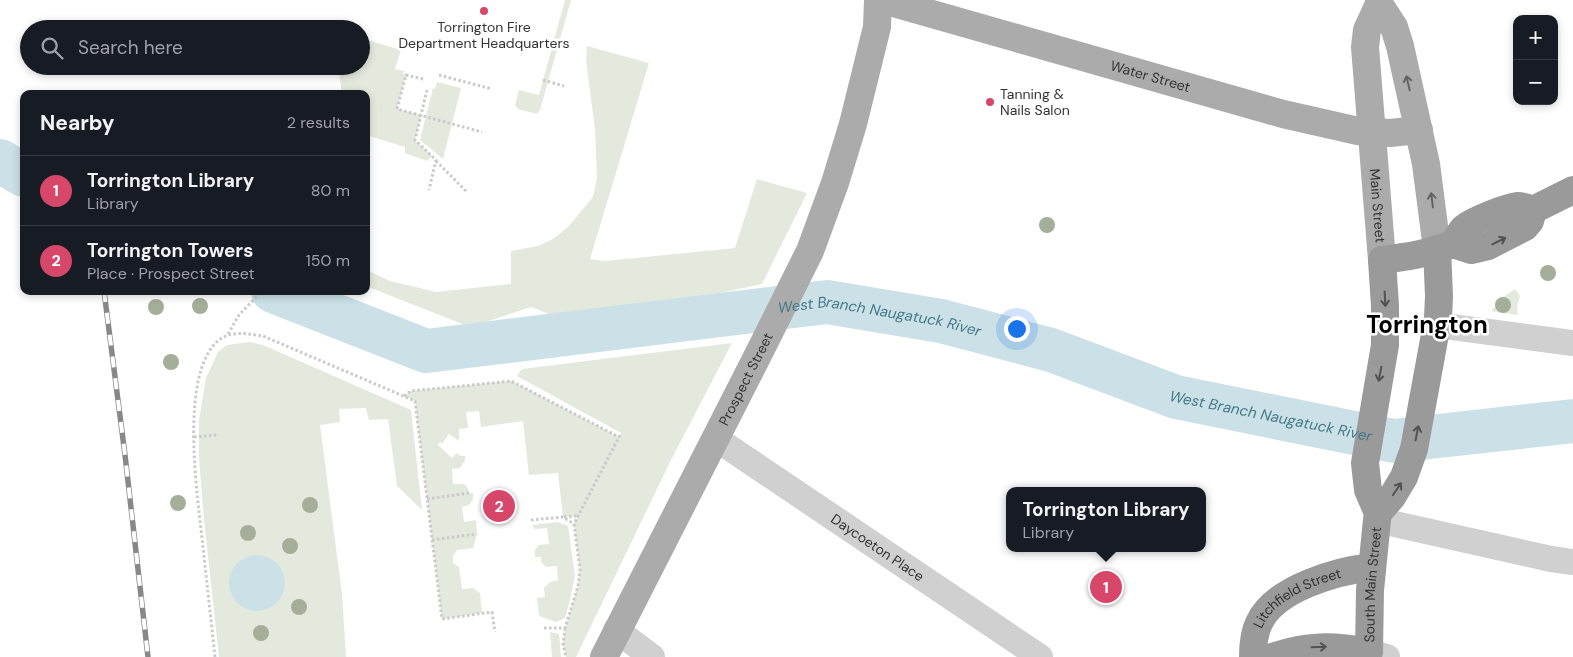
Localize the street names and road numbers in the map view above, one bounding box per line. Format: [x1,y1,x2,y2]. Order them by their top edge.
street label: Water Street [1108,56,1192,96]
street label: Main Street [1366,168,1390,243]
street label: Prospect Street [715,330,777,429]
street label: Daycoeton Place [828,510,928,585]
street label: South Main Street [1360,526,1385,643]
street label: Litchfield Street [1249,564,1343,631]

